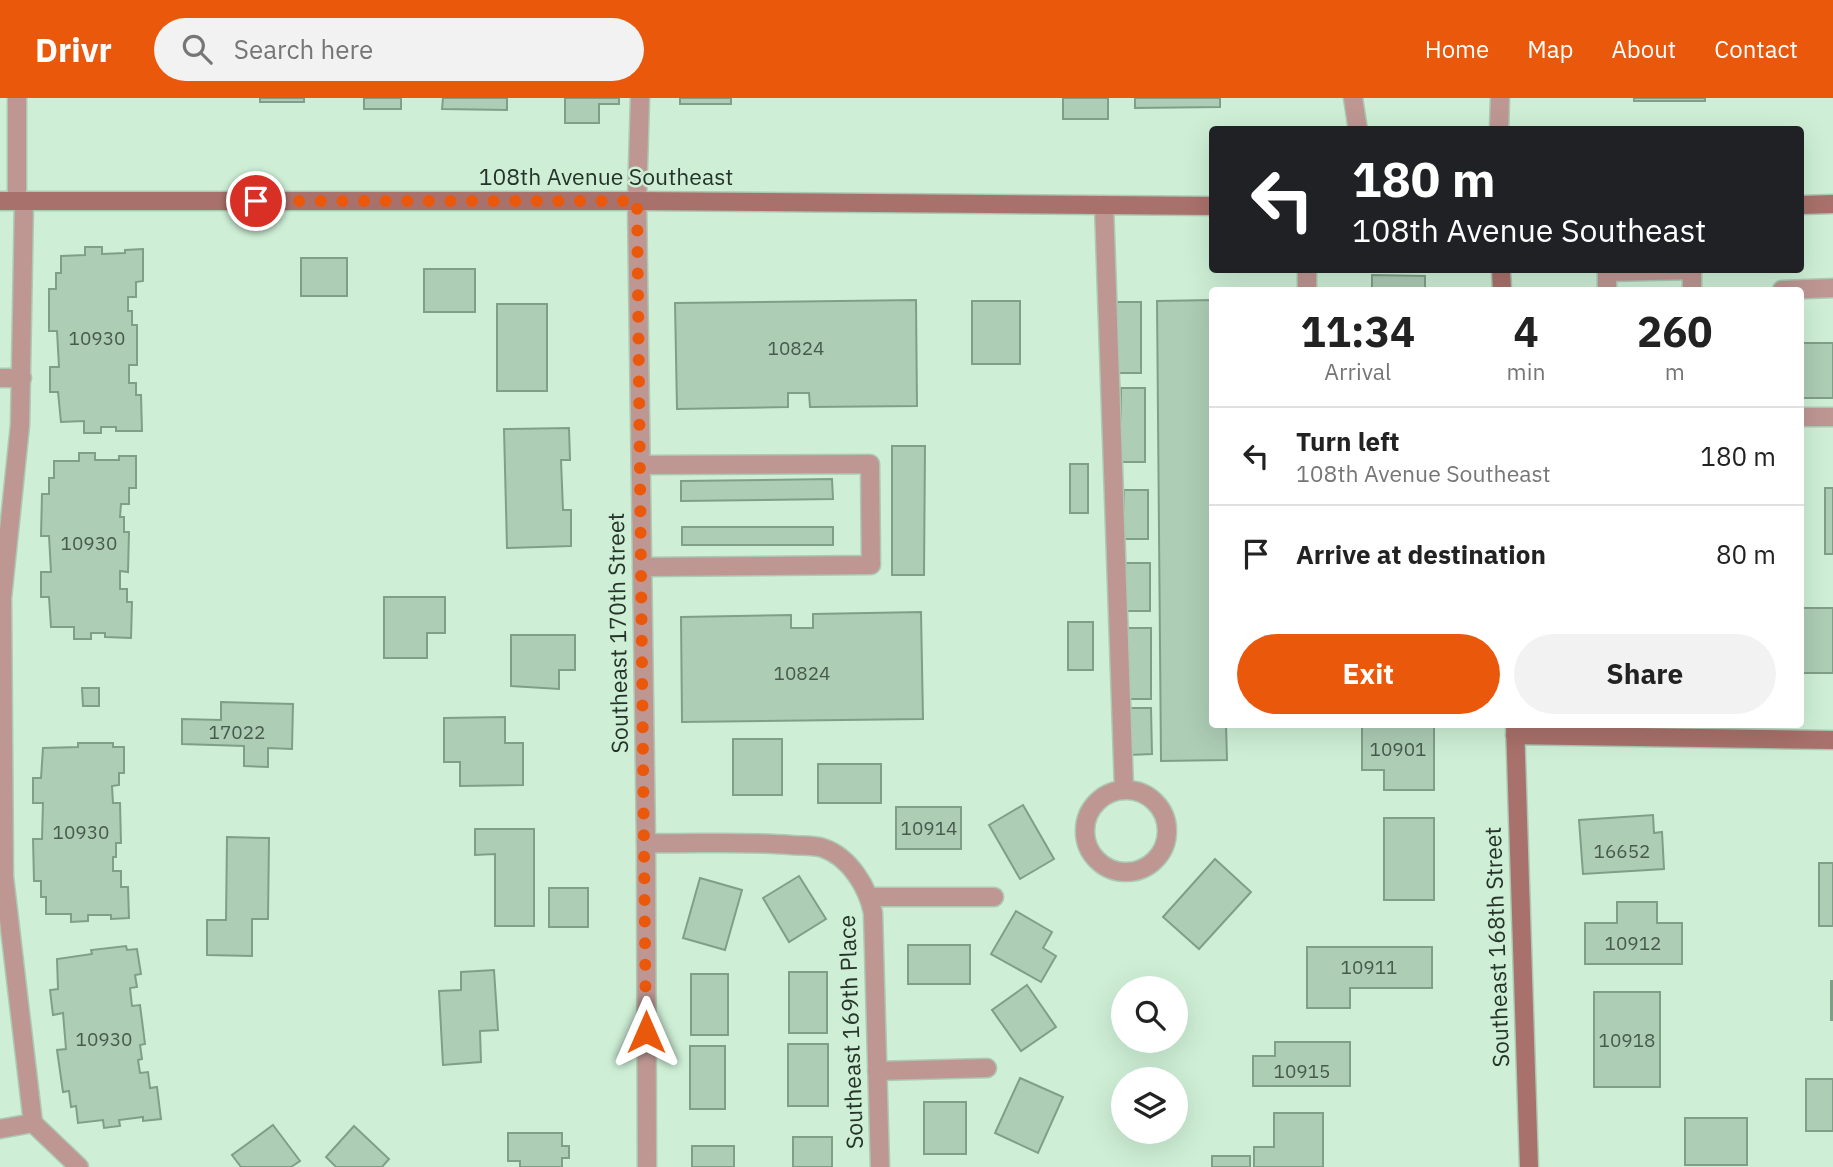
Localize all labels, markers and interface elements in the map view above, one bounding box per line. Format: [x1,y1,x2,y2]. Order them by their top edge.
search box [154,18,644,81]
text: Drivr [35,28,112,71]
icon: search [178,30,216,68]
text: Search here [234,32,373,66]
text: Home [1425,33,1489,65]
text: Map [1527,33,1573,65]
text: About [1611,33,1676,65]
text: Contact [1714,33,1798,65]
text: 180 m [1352,147,1496,210]
icon: left [1237,154,1328,245]
street label: 108th Avenue Southeast [479,161,733,191]
pin [226,171,286,231]
icon: arrive [237,182,275,220]
text: 108th Avenue Southeast [1352,209,1706,251]
text: 11:34 [1300,304,1415,359]
text: 4 [1513,304,1539,359]
text: 260 [1637,304,1713,359]
house number: 10930 [68,326,126,350]
house number: 10824 [767,336,825,360]
text: Arrival [1324,356,1391,386]
text: min [1507,356,1545,386]
text: m [1665,356,1685,386]
text: Turn left [1296,424,1399,458]
icon: left [1237,437,1275,475]
text: 180 m [1700,439,1776,473]
text: 108th Avenue Southeast [1296,458,1551,488]
street label: Southeast 170th Street [600,512,634,754]
house number: 10930 [60,531,118,555]
icon: arrive [1237,535,1275,573]
text: Arrive at destination [1296,537,1546,571]
text: 80 m [1716,537,1776,571]
button: Exit [1237,634,1500,714]
button: Share [1514,634,1776,714]
house number: 10824 [773,661,831,685]
house number: 17022 [208,720,266,744]
house number: 10901 [1369,737,1427,761]
house number: 10914 [900,816,958,840]
house number: 10930 [52,820,110,844]
street label: Southeast 168th Street [1477,826,1515,1068]
house number: 16652 [1593,839,1651,863]
street label: Southeast 169th Place [831,914,869,1150]
house number: 10912 [1604,931,1662,955]
house number: 10911 [1340,955,1398,979]
map controls [1111,976,1188,1144]
button: search [1111,976,1188,1053]
position arrow [609,995,683,1069]
house number: 10930 [75,1027,133,1051]
house number: 10918 [1598,1028,1656,1052]
house number: 10915 [1273,1059,1331,1083]
button: layers [1111,1067,1188,1144]

